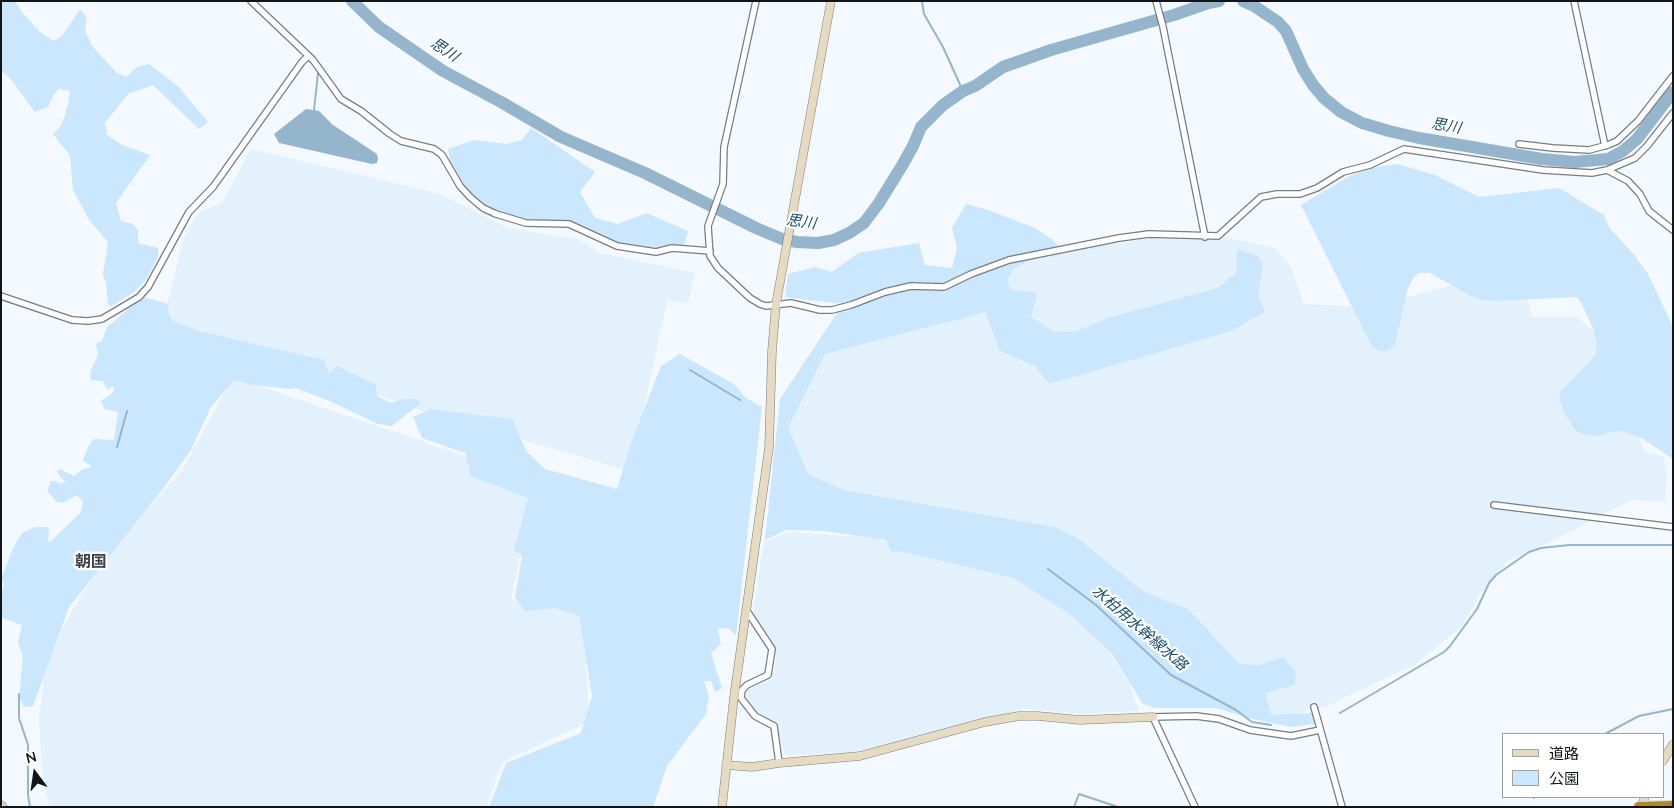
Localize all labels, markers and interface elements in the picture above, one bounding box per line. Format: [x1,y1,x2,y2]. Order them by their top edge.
water label: 思川 [427,35,461,67]
water label: 思川 [1430,116,1462,138]
water label: 思川 [785,212,817,234]
district label: 朝国 [75,553,107,573]
water label: 水柏用水幹線水路 [1088,583,1190,675]
legend [1502,733,1664,798]
text: 道路 [1549,744,1579,764]
text: N [24,747,39,768]
north arrow [10,748,60,798]
text: 公園 [1549,769,1579,789]

